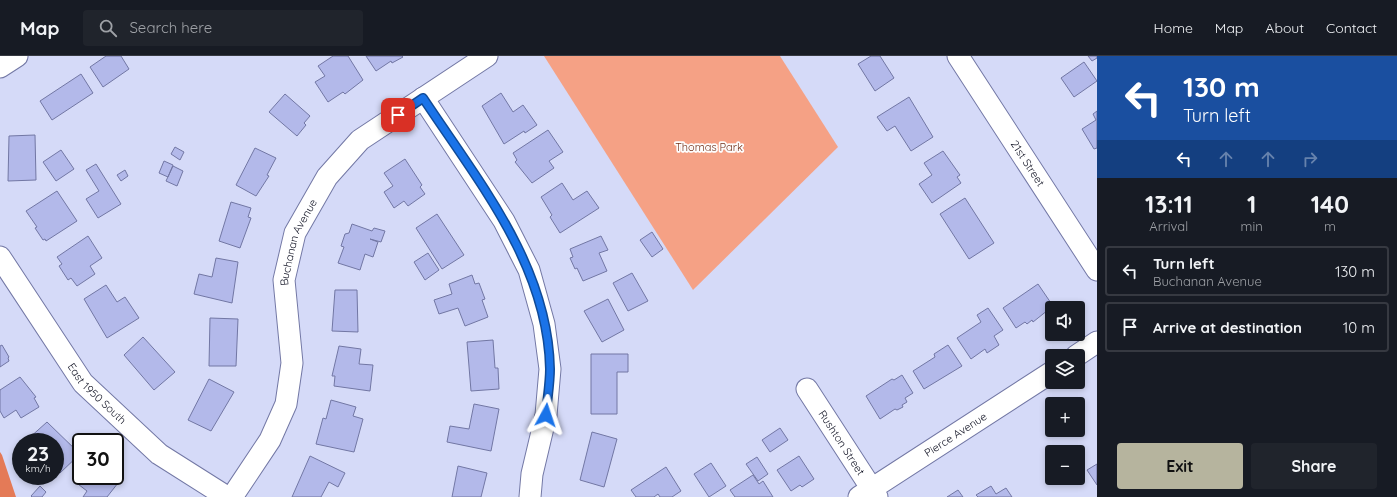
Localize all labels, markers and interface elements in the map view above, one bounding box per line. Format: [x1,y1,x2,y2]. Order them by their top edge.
search box [83,10,363,46]
text: Map [20,16,59,40]
icon: search [97,17,119,39]
text: Search here [129,18,212,37]
text: Home [1154,19,1193,37]
text: Map [1215,19,1243,37]
text: About [1265,19,1304,37]
text: Contact [1326,19,1377,37]
text: 130 m [1183,69,1260,104]
icon: left [1117,72,1169,124]
pin [381,98,415,132]
icon: arrive [387,104,409,126]
text: Turn left [1183,104,1251,127]
street label: 21st Street [1008,138,1048,189]
park label: Thomas Park [675,140,743,154]
icon: left [1173,148,1195,170]
icon: ahead [1215,148,1237,170]
icon: ahead [1257,148,1279,170]
icon: right [1299,148,1321,170]
text: 13:11 [1145,189,1193,219]
text: 1 [1247,189,1256,219]
text: 140 [1311,189,1349,219]
street label: Buchanan Avenue [277,196,320,286]
text: Arrival [1149,218,1188,234]
text: min [1241,218,1263,234]
text: m [1324,218,1336,234]
text: Turn left [1153,254,1215,273]
icon: left [1119,260,1141,282]
text: 130 m [1335,262,1375,281]
text: Buchanan Avenue [1153,273,1262,289]
map controls [1045,301,1085,485]
button: sound [1045,301,1085,341]
icon: arrive [1119,316,1141,338]
text: Arrive at destination [1153,318,1302,337]
text: 10 m [1343,318,1375,337]
button: layers [1045,349,1085,389]
street label: East 1950 South [65,360,129,427]
position arrow [525,394,567,436]
button: + [1045,397,1085,437]
street label: Rushton Street [816,408,868,478]
street label: Pierce Avenue [922,409,989,460]
speed limit sign: 30 [72,433,124,485]
text: 23 [27,441,49,466]
button: Exit [1117,443,1243,489]
button: Share [1251,443,1377,489]
button: − [1045,445,1085,485]
text: km/h [25,462,51,475]

